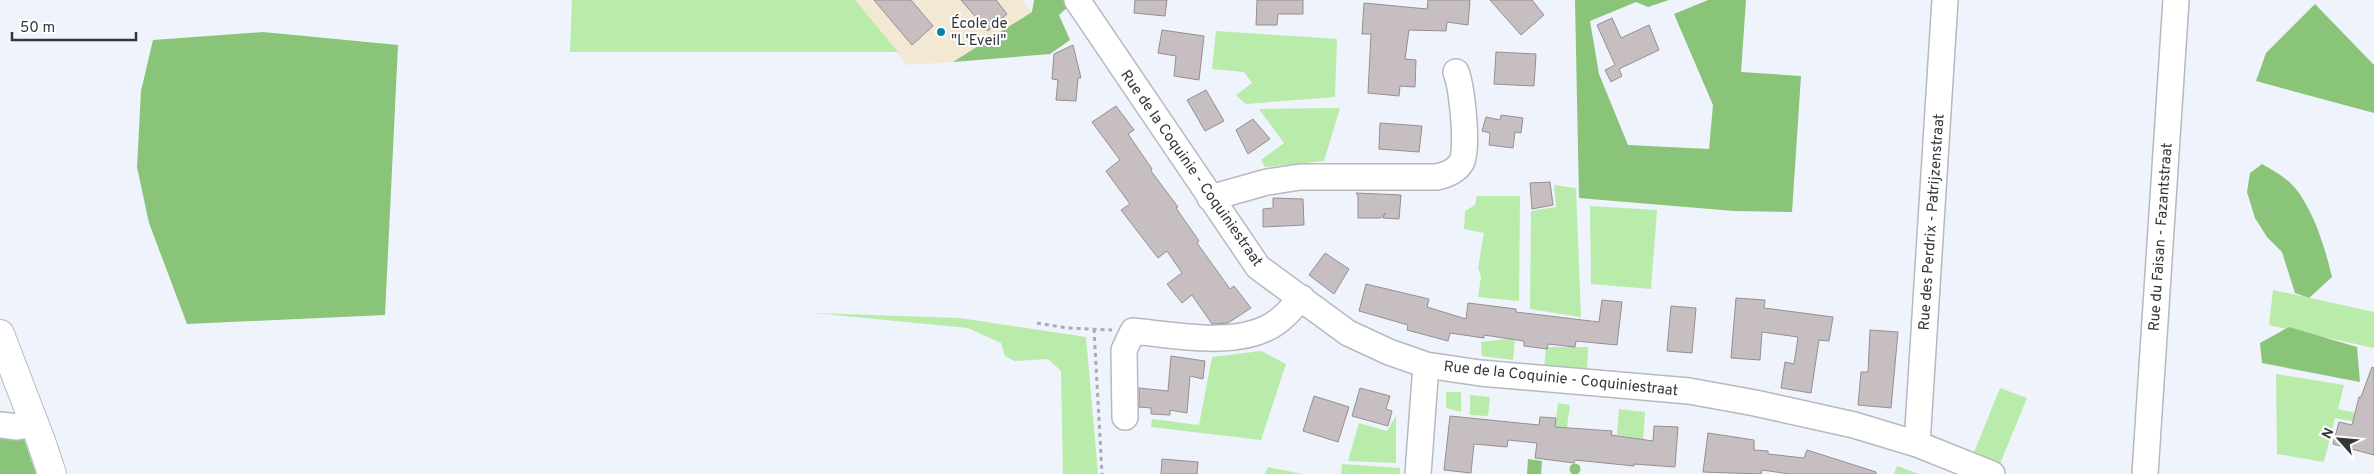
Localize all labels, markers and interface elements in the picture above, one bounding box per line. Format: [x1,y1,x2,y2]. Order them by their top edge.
scale bar [12,10,136,42]
place label: École de "L'Eveil" [951,14,1007,51]
text: 50 m [20,19,55,38]
marker: École de "L'Eveil" [935,26,947,38]
street label: Rue de la Coquinie - Coquiniestraat [1115,67,1266,271]
street label: Rue des Perdrix - Patrijzenstraat [1915,113,1950,331]
street label: Rue du Faisan - Fazantstraat [2145,142,2178,332]
street label: Rue de la Coquinie - Coquiniestraat [1443,358,1679,401]
north arrow [2314,414,2364,464]
text: N [2319,425,2339,442]

